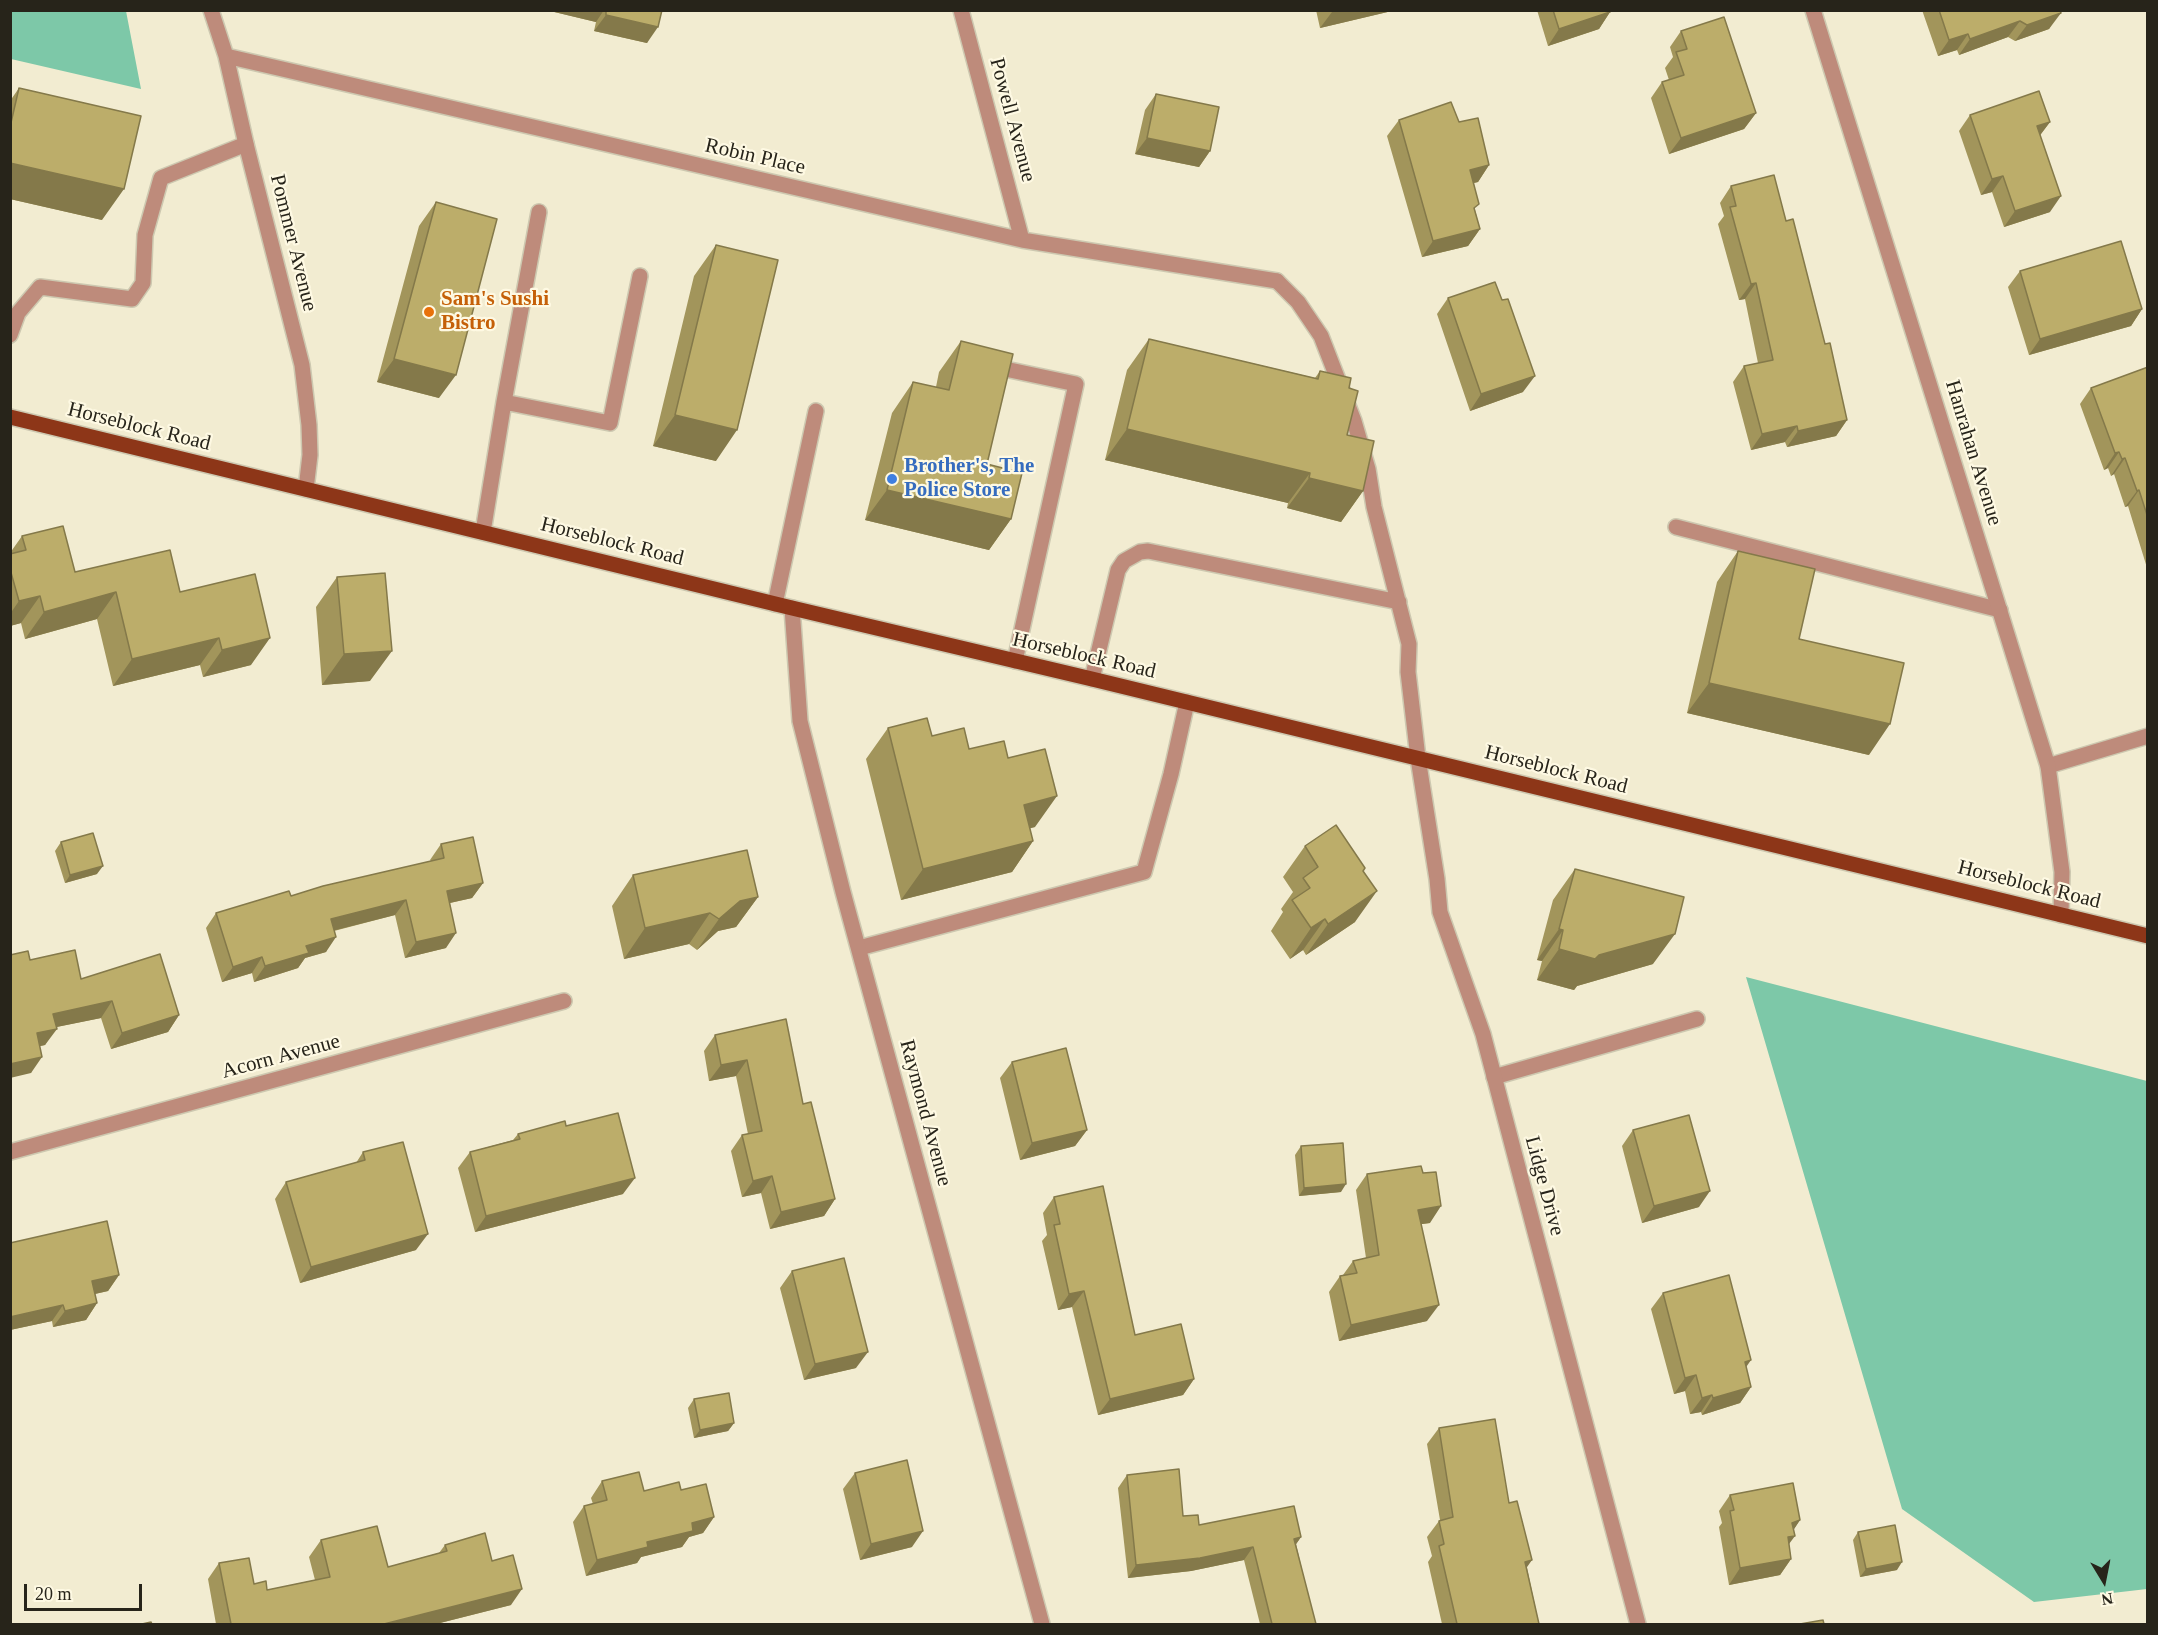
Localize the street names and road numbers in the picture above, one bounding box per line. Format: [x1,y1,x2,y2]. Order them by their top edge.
street label: Powell Avenue [983,55,1041,185]
street label: Robin Place [702,133,808,181]
street label: Pommer Avenue [264,172,322,314]
street label: Hanrahan Avenue [1939,377,2007,529]
street label: Horseblock Road [65,397,213,457]
street label: Horseblock Road [538,512,686,572]
street label: Horseblock Road [1010,627,1158,685]
street label: Horseblock Road [1482,740,1630,800]
street label: Horseblock Road [1955,855,2103,915]
street label: Acorn Avenue [219,1029,343,1085]
street label: Raymond Avenue [893,1037,957,1189]
street label: Lidge Drive [1519,1133,1569,1239]

